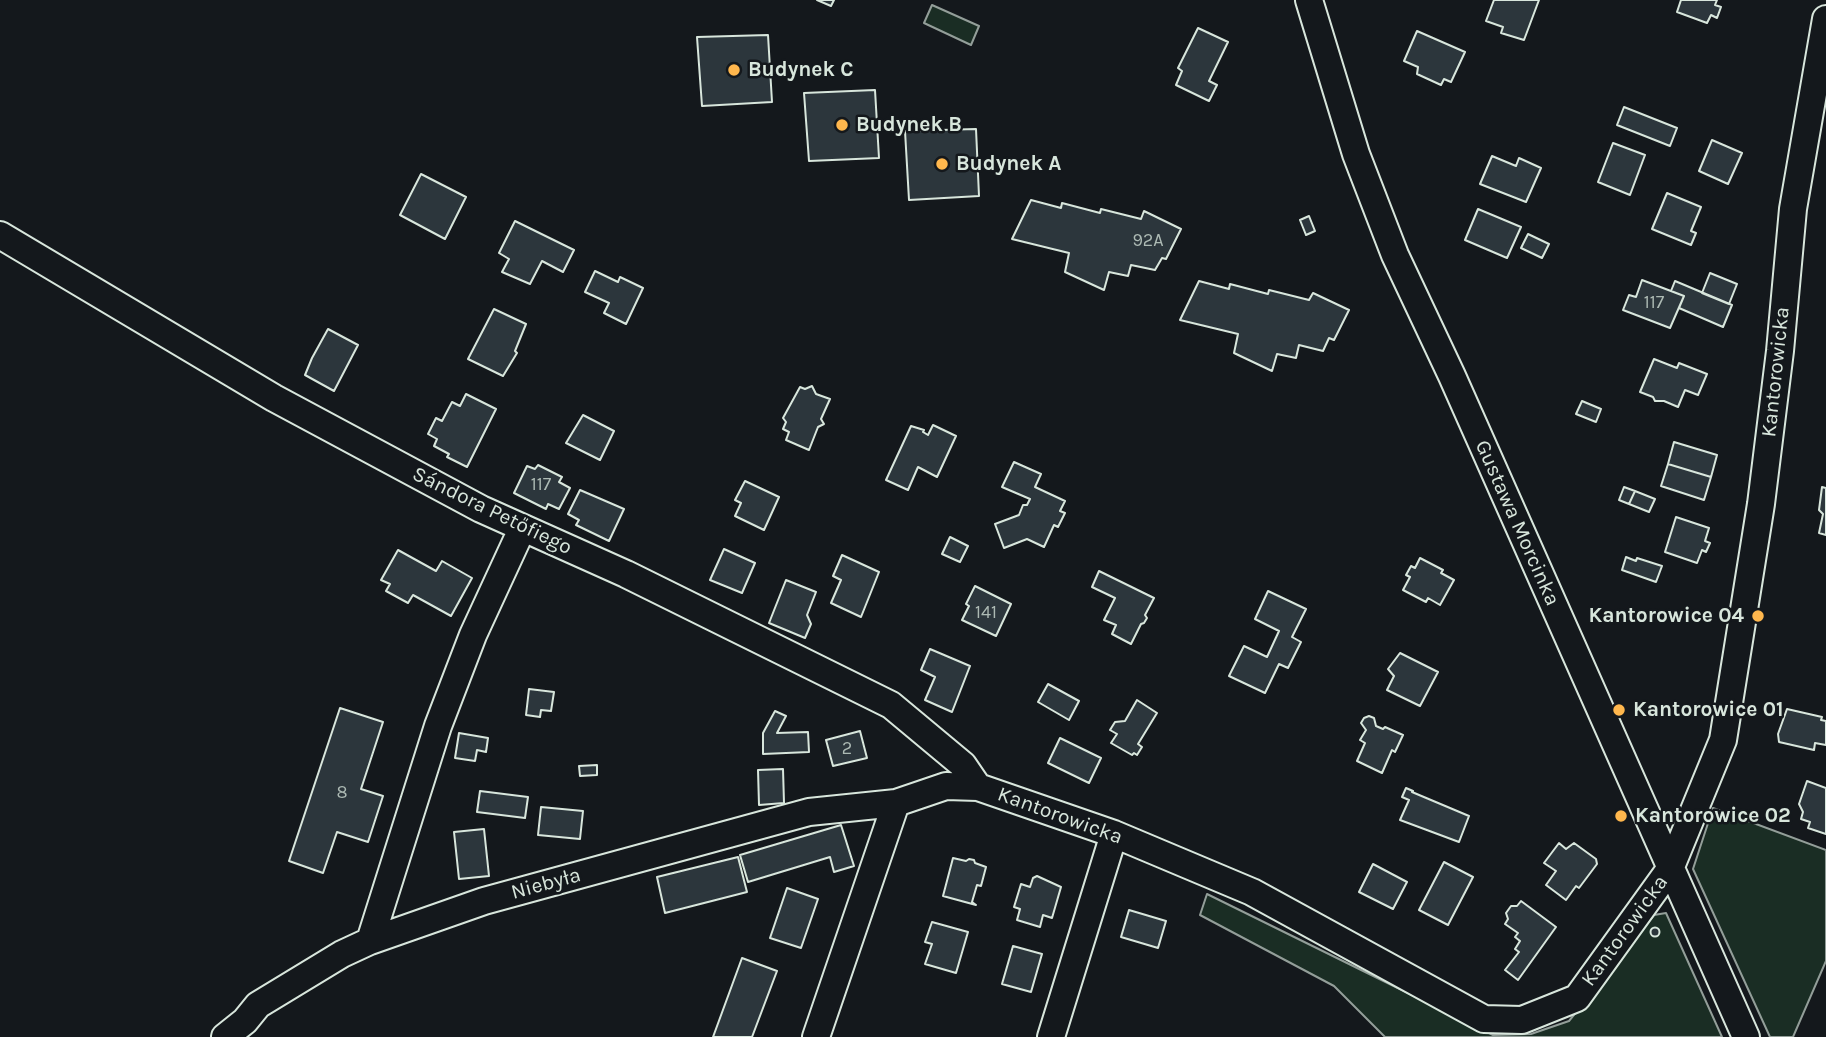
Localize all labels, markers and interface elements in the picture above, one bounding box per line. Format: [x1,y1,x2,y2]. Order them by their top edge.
place label: Budynek C [748,57,853,83]
marker: Budynek C [726,62,742,78]
place label: Budynek B [856,112,962,138]
marker: Budynek B [834,117,850,133]
place label: Budynek A [956,151,1061,177]
marker: Budynek A [934,156,950,172]
house number: 92A [1132,230,1164,252]
house number: 117 [1644,292,1664,314]
street label: Kantorowicka [1757,305,1795,439]
street label: Gustawa Morcinka [1469,436,1565,610]
street label: Sándora Petőfiego [408,461,576,561]
house number: 117 [531,474,551,496]
house number: 141 [975,602,997,624]
place label: Kantorowice 04 [1588,603,1744,629]
marker: Kantorowice 04 [1750,608,1766,624]
place label: Kantorowice 01 [1633,697,1784,723]
marker: Kantorowice 01 [1611,702,1627,718]
house number: 2 [842,738,852,760]
house number: 8 [336,782,348,804]
street label: Kantorowicka [994,782,1126,850]
place label: Kantorowice 02 [1635,803,1791,829]
marker: Kantorowice 02 [1613,808,1629,824]
street label: Niebyła [508,863,584,905]
street label: Kantorowicka [1576,871,1674,991]

